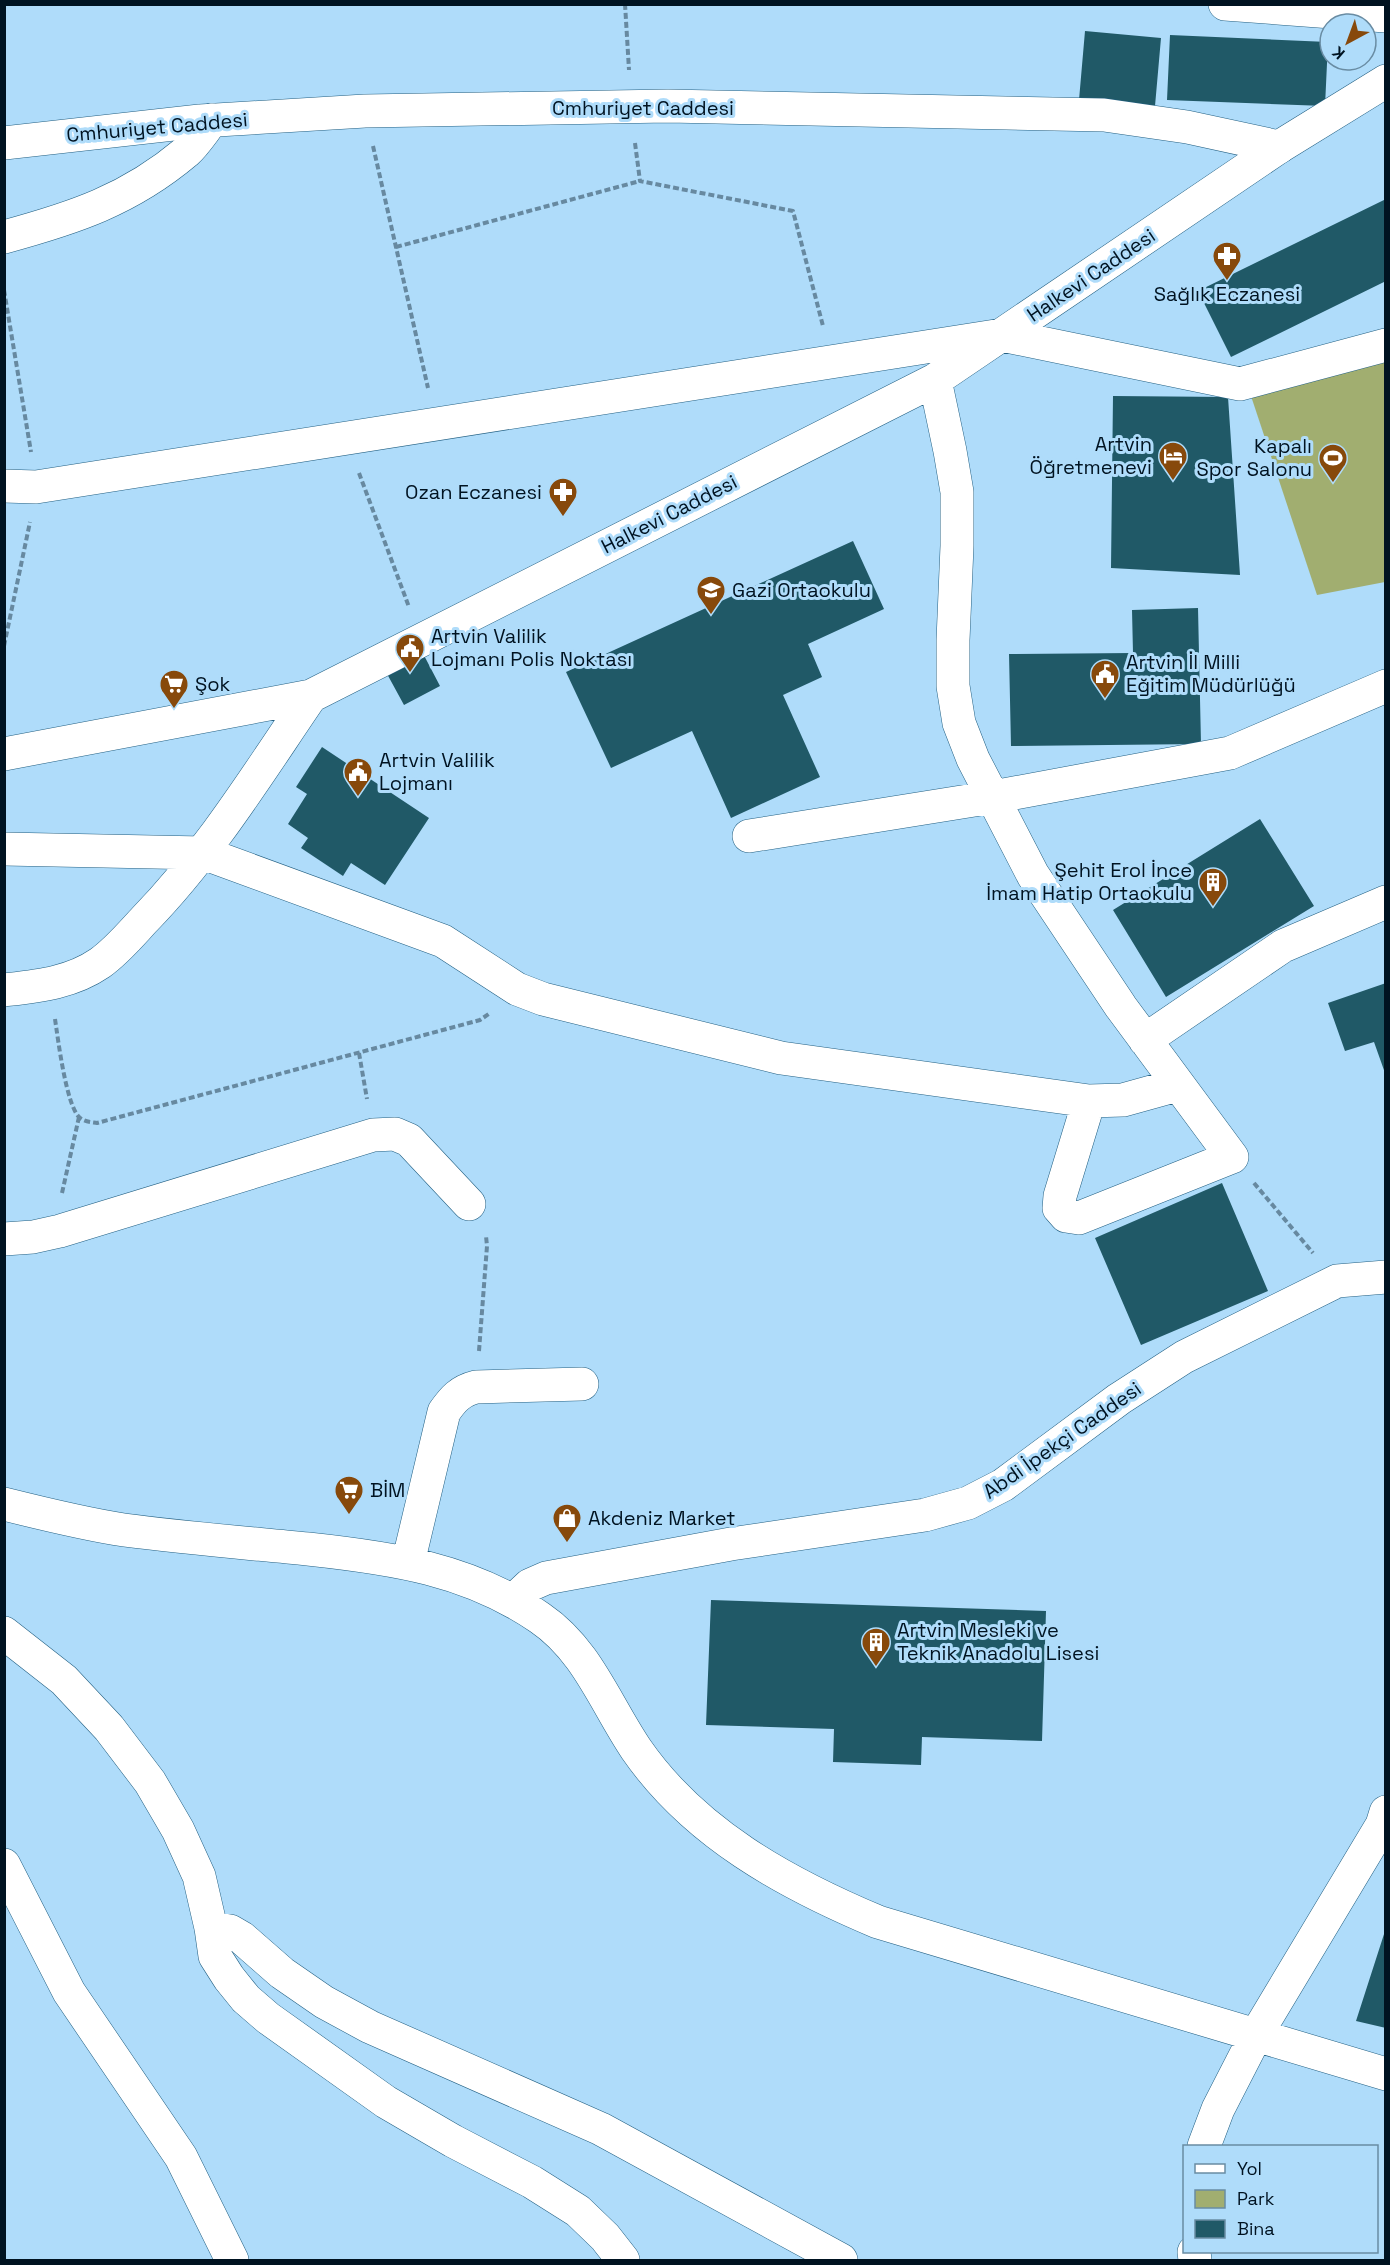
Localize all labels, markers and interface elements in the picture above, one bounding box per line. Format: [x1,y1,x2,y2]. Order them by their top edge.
north arrow [1318,12,1378,72]
text: K [1328,42,1349,64]
street label: Cmhuriyet Caddesi [552,95,734,121]
street label: Cmhuriyet Caddesi [65,106,249,148]
street label: Halkevi Caddesi [1022,223,1160,327]
pharmacy icon: Sağlık Eczanesi [1211,240,1243,282]
place label: Sağlık Eczanesi [1154,281,1300,307]
place label: Artvin Öğretmenevi [1030,431,1152,480]
place label: Kapalı Spor Salonu [1196,433,1312,482]
hotel icon: Artvin Öğretmenevi [1157,440,1189,482]
sports icon: Kapalı Spor Salonu [1317,442,1349,484]
street label: Halkevi Caddesi [597,469,741,559]
pharmacy icon: Ozan Eczanesi [547,476,579,518]
place label: Ozan Eczanesi [405,479,542,505]
school or university icon: Gazi Ortaokulu [695,574,727,616]
place label: Gazi Ortaokulu [732,577,871,603]
place label: Artvin Valilik Lojmanı Polis Noktası [431,623,632,672]
public building icon: Artvin Valilik Lojmanı Polis Noktası [394,632,426,674]
place label: Artvin İl Milli Eğitim Müdürlüğü [1126,649,1296,698]
public building icon: Artvin İl Milli Eğitim Müdürlüğü [1089,658,1121,700]
supermarket icon: Şok [158,668,190,710]
place label: Şok [195,671,231,697]
place label: Artvin Valilik Lojmanı [379,747,495,796]
public building icon: Artvin Valilik Lojmanı [342,756,374,798]
place label: Şehit Erol İnce İmam Hatip Ortaokulu [986,857,1192,906]
building icon: Şehit Erol İnce İmam Hatip Ortaokulu [1197,866,1229,908]
street label: Abdi İpekçi Caddesi [978,1376,1146,1504]
supermarket icon: BİM [333,1474,365,1516]
place label: BİM [370,1477,405,1503]
shop icon: Akdeniz Market [551,1502,583,1544]
place label: Akdeniz Market [588,1505,736,1531]
place label: Artvin Mesleki ve Teknik Anadolu Lisesi [897,1617,1099,1666]
building icon: Artvin Mesleki ve Teknik Anadolu Lisesi [860,1626,892,1668]
legend [1183,2145,1378,2253]
text: Yol [1237,2157,1262,2180]
text: Park [1237,2187,1275,2210]
text: Bina [1237,2217,1275,2240]

